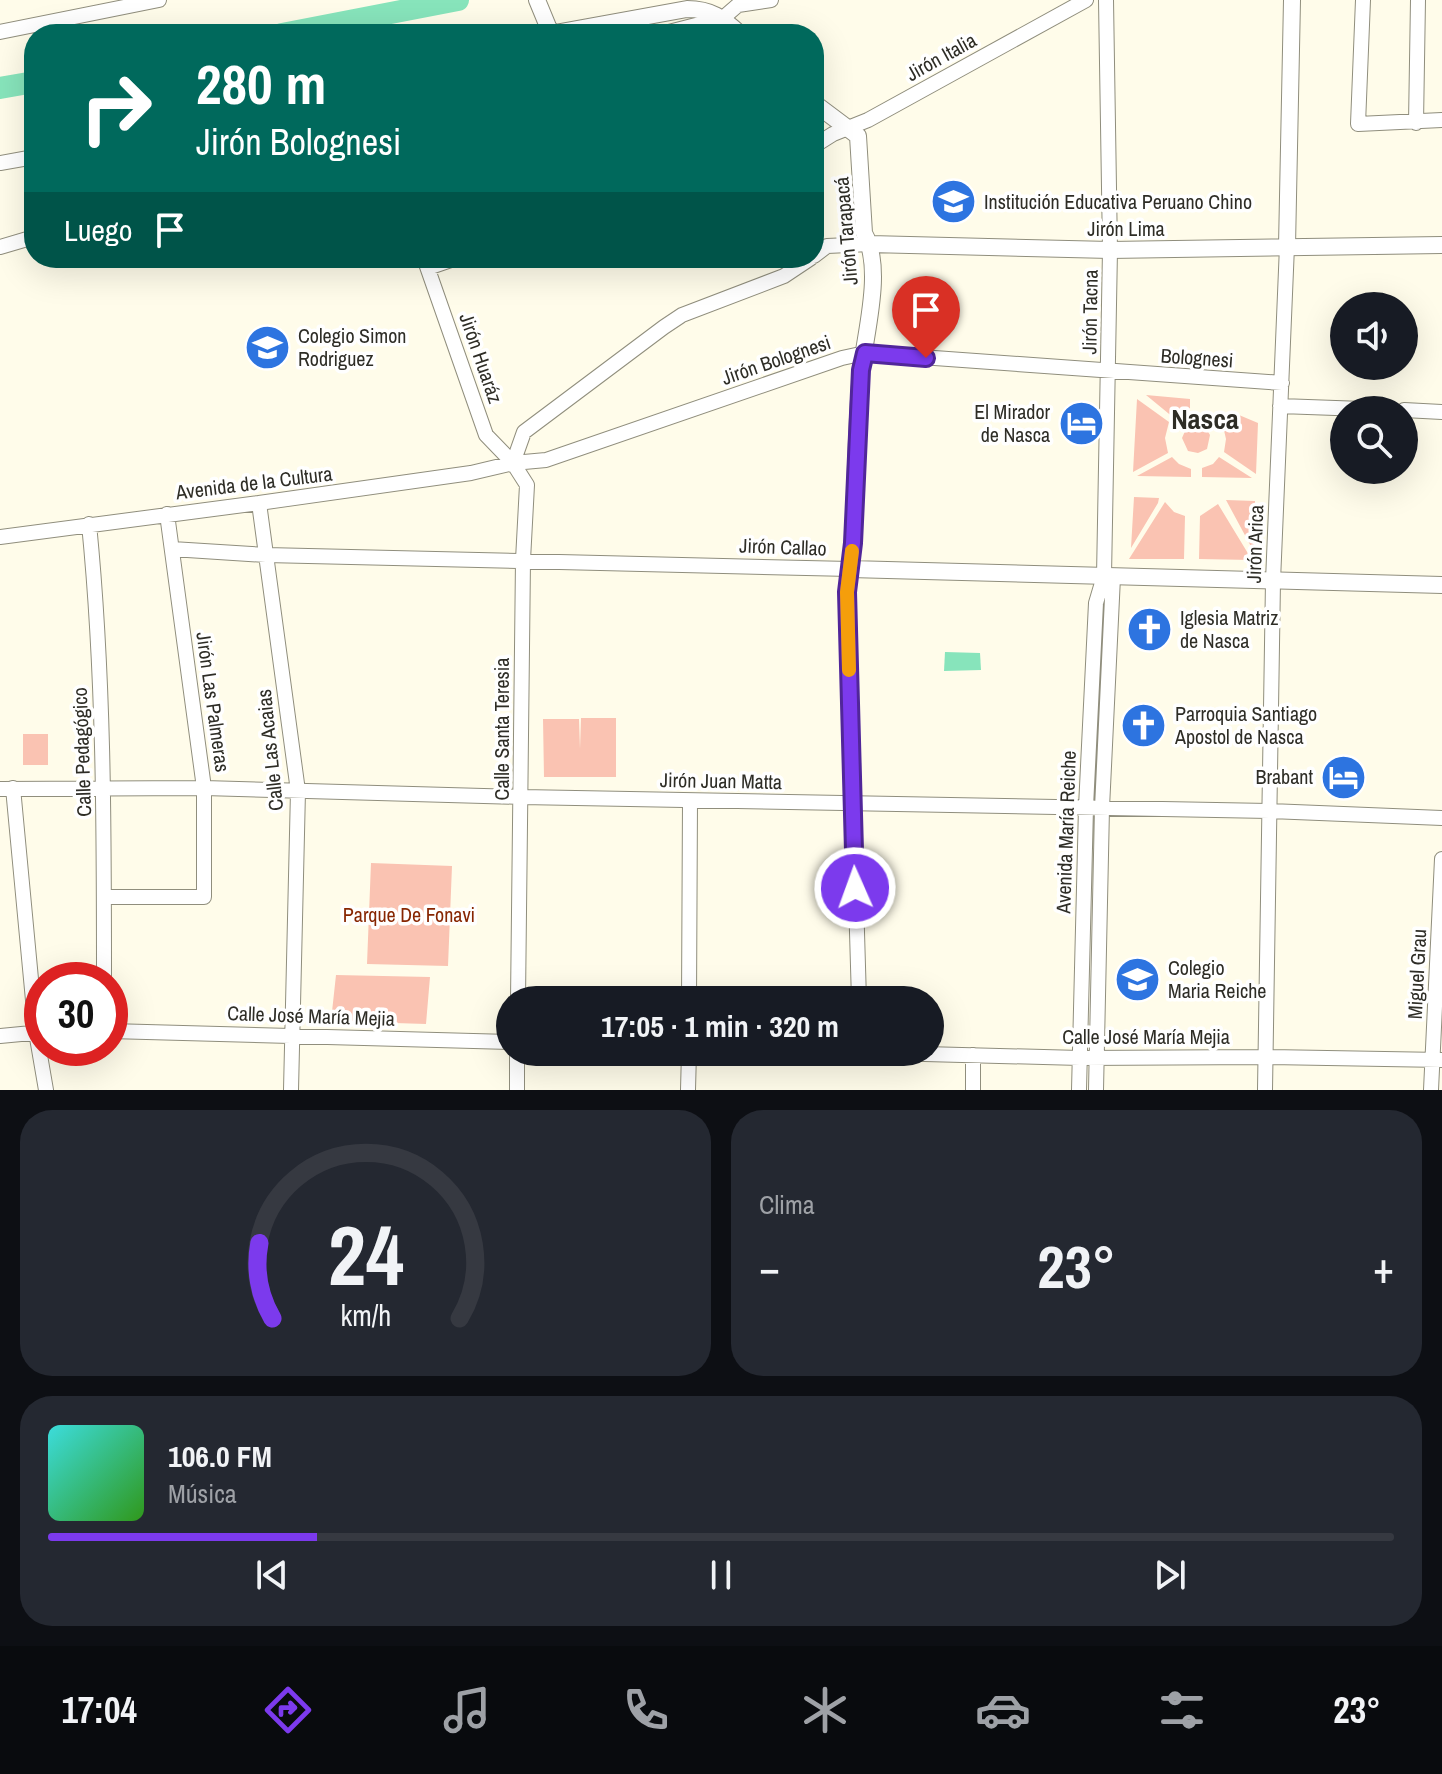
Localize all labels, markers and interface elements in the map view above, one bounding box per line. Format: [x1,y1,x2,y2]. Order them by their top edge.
street label: Jirón Italia [901,26,981,87]
text: 280 m [196,46,326,121]
icon: right [64,56,168,160]
text: Jirón Bolognesi [196,118,401,166]
street label: Jirón Tarapacá [827,176,864,286]
school or university icon: Institución Educativa Peruano Chino [929,178,977,226]
place label: Institución Educativa Peruano Chino [984,188,1252,215]
icon: arrive [148,208,192,252]
text: Luego [64,210,132,250]
street label: Jirón Lima [1087,215,1165,242]
street label: Jirón Tacna [1075,269,1104,355]
pin [892,276,960,358]
icon: arrive [904,288,948,332]
map controls [1330,292,1418,484]
button: sound [1330,292,1418,380]
street label: Jirón Huaráz [453,309,510,407]
place label: Colegio Simon Rodriguez [298,322,406,372]
school or university icon: Colegio Simon Rodriguez [243,323,291,371]
street label: Jirón Bolognesi [718,328,834,391]
street label: Bolognesi [1160,341,1234,374]
button: search [1330,396,1418,484]
place label: El Mirador de Nasca [974,398,1051,448]
hotel icon: El Mirador de Nasca [1057,400,1105,448]
district label: Nasca [1171,400,1239,438]
street label: Avenida de la Cultura [173,460,334,506]
street label: Jirón Arica [1240,504,1269,584]
street label: Jirón Callao [739,531,827,562]
place label: Iglesia Matriz de Nasca [1180,604,1278,654]
church icon: Iglesia Matriz de Nasca [1125,606,1173,654]
street label: Jirón Las Palmeras [190,630,237,774]
street label: Calle Santa Teresia [488,658,515,800]
street label: Calle Pedagógico [66,687,97,817]
street label: Calle Las Acaias [250,688,289,812]
place label: Parroquia Santiago Apostol de Nasca [1174,700,1317,750]
church icon: Parroquia Santiago Apostol de Nasca [1120,701,1168,749]
street label: Avenida María Reiche [1049,750,1082,915]
hotel icon: Brabant [1320,753,1368,801]
place label: Brabant [1256,763,1313,790]
street label: Jirón Juan Matta [660,766,782,795]
position arrow [813,846,897,930]
park label: Parque De Fonavi [343,901,475,928]
street label: Miguel Grau [1401,928,1432,1020]
place label: Colegio Maria Reiche [1168,954,1266,1004]
school or university icon: Colegio Maria Reiche [1113,956,1161,1004]
speed limit sign: 30 [24,962,128,1066]
street label: Calle José María Mejia [227,999,395,1032]
text: 17:05 · 1 min · 320 m [601,1006,839,1046]
street label: Calle José María Mejia [1062,1023,1230,1050]
text: Clima [759,1187,815,1222]
text: 24 [328,1199,403,1311]
text: 23° [1037,1226,1116,1307]
text: − [759,1237,780,1297]
text: + [1373,1237,1394,1297]
text: km/h [340,1296,391,1335]
text: 106.0 FM [168,1436,272,1476]
text: Música [168,1476,237,1511]
icon: previous [250,1553,294,1597]
icon: pause [699,1553,743,1597]
icon: next [1148,1553,1192,1597]
icon: directions [260,1682,316,1738]
icon: music [439,1682,495,1738]
icon: phone [618,1682,674,1738]
icon: climate [797,1682,853,1738]
icon: car [975,1682,1031,1738]
icon: filters [1154,1682,1210,1738]
text: 17:04 [61,1686,137,1734]
text: 23° [1333,1686,1381,1734]

